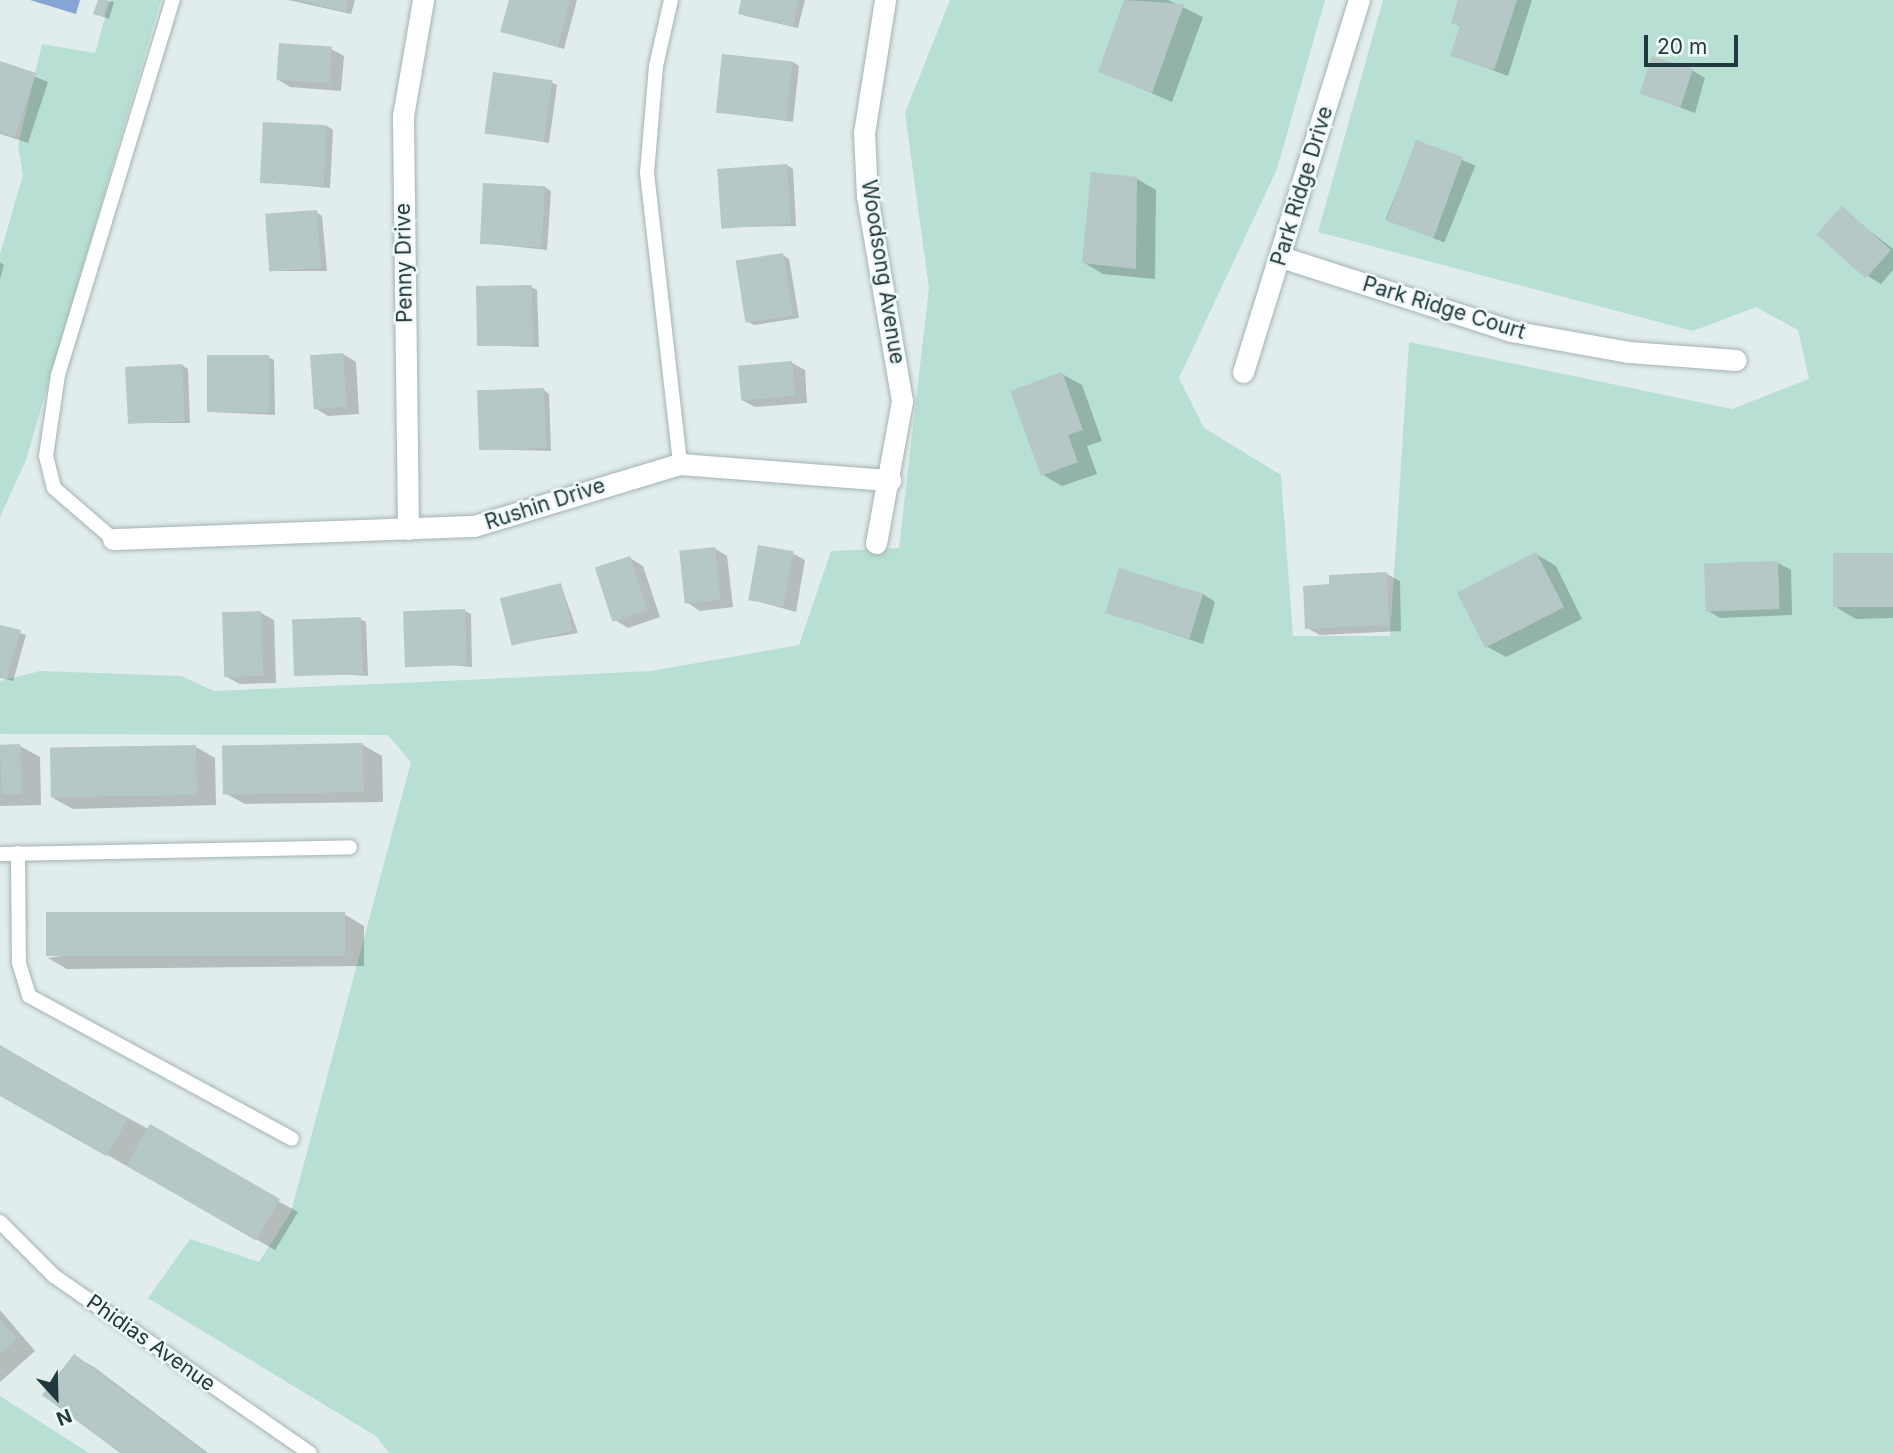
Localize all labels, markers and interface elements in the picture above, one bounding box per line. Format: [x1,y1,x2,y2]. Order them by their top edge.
scale bar [1648,21,1742,65]
text: 20 m [1657,34,1707,59]
street label: Park Ridge Drive [1266,103,1338,269]
street label: Woodsong Avenue [856,178,910,366]
street label: Penny Drive [390,203,418,323]
street label: Park Ridge Court [1360,271,1528,345]
street label: Rushin Drive [482,473,608,535]
street label: Phidias Avenue [82,1289,220,1397]
north arrow [21,1362,91,1432]
text: N [53,1404,75,1430]

